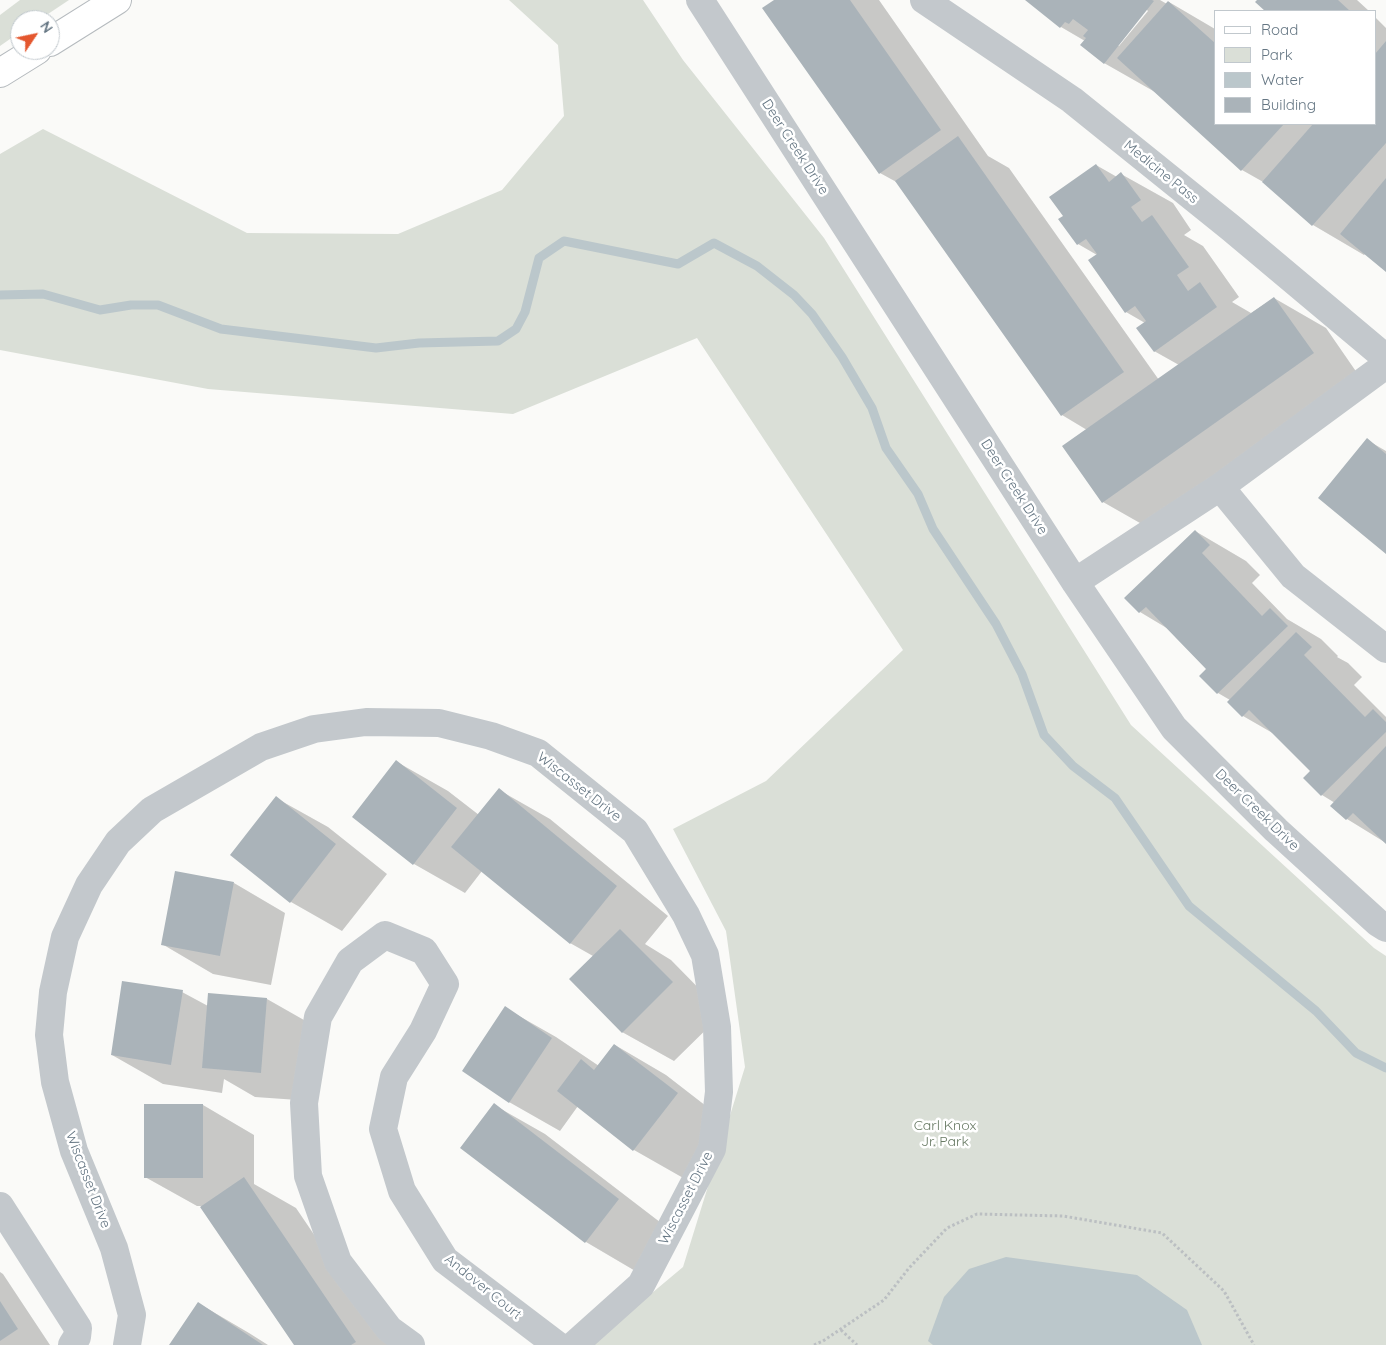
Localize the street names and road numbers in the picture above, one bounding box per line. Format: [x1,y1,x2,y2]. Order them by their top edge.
street label: Deer Creek Drive [758,96,832,198]
street label: Medicine Pass [1120,137,1202,207]
street label: Deer Creek Drive [977,436,1051,538]
street label: Wiscasset Drive [534,749,624,825]
street label: Deer Creek Drive [1212,766,1302,854]
street label: Wiscasset Drive [62,1129,114,1231]
street label: Wiscasset Drive [655,1149,717,1247]
street label: Andover Court [441,1251,525,1323]

